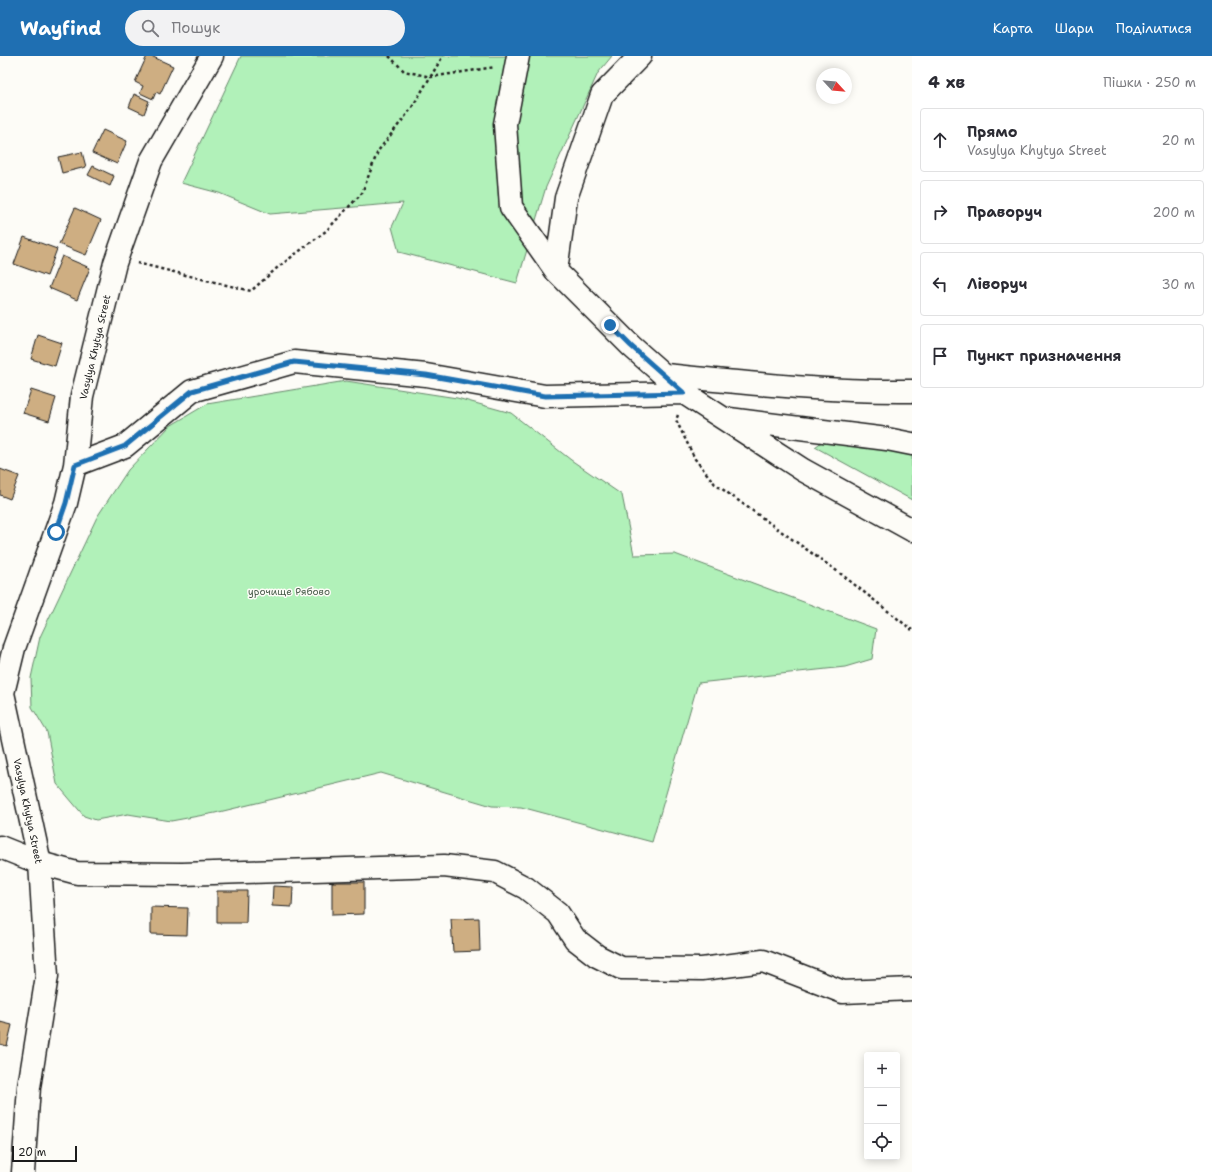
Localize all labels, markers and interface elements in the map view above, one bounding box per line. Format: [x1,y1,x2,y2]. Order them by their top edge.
search box [125,10,405,46]
text: Wayfind [20,16,101,41]
icon: search [139,17,161,39]
text: Пошук [171,18,220,38]
text: Карта [993,19,1033,37]
text: Шари [1055,19,1094,37]
text: Поділитися [1116,19,1192,37]
north arrow [816,68,852,104]
text: 4 хв [928,71,965,93]
text: Пішки · 250 m [1103,74,1196,91]
text: Прямо [967,122,1017,142]
icon: ahead [929,129,951,151]
text: 20 m [1162,132,1195,149]
text: Vasylya Khytya Street [967,142,1107,159]
icon: right [929,201,951,223]
text: Праворуч [967,202,1042,222]
text: 200 m [1153,204,1195,221]
icon: left [929,273,951,295]
text: Ліворуч [967,274,1027,294]
text: 30 m [1161,276,1195,293]
street label: Vasylya Khytya Street [77,293,113,401]
route end [601,316,619,334]
icon: arrive [929,345,951,367]
text: Пункт призначення [967,346,1122,366]
route start [47,523,65,541]
park label: урочище Рябово [248,585,330,598]
street label: Vasylya Khytya Street [10,757,46,865]
map controls [864,1052,900,1160]
button: + [864,1052,900,1088]
button: − [864,1088,900,1124]
button: locate [864,1124,900,1160]
scale bar [12,1144,77,1163]
text: 20 m [18,1145,46,1160]

